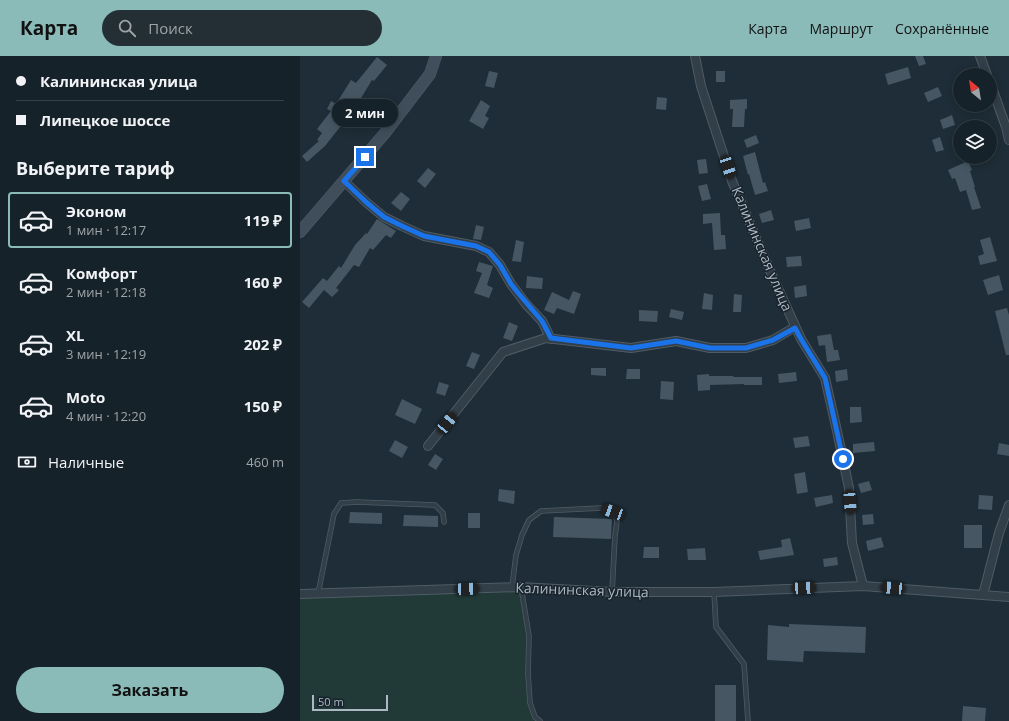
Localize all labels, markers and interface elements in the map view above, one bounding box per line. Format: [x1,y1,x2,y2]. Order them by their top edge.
search box [102,10,382,46]
text: Карта [20,15,78,41]
icon: search [116,17,138,39]
text: Поиск [148,18,193,38]
text: Карта [748,19,787,38]
text: Маршрут [809,19,873,38]
text: Сохранённые [895,19,989,38]
north arrow [953,68,997,112]
map controls [953,68,997,164]
text: Калининская улица [40,71,198,91]
callout: 2 мин [332,99,398,127]
text: 2 мин [345,104,385,122]
text: Липецкое шоссе [40,110,170,130]
button: layers [953,120,997,164]
route end [356,148,374,166]
car [719,154,737,180]
text: Выберите тариф [16,156,175,180]
street label: Калининская улица [728,184,797,314]
text: Эконом [66,201,126,221]
icon: car [18,202,54,238]
text: 119 ₽ [244,210,282,230]
text: 1 мин · 12:17 [66,221,146,239]
text: Комфорт [66,263,137,283]
icon: car [18,264,54,300]
text: 160 ₽ [244,272,282,292]
text: 2 мин · 12:18 [66,283,146,301]
text: XL [66,325,84,345]
icon: car [18,326,54,362]
text: 202 ₽ [244,334,282,354]
text: 3 мин · 12:19 [66,345,146,363]
text: Moto [66,387,105,407]
icon: car [18,388,54,424]
text: 150 ₽ [244,396,282,416]
text: 4 мин · 12:20 [66,407,146,425]
car [435,410,459,436]
route start [834,450,852,468]
icon: cash [16,451,38,473]
text: Наличные [48,452,124,472]
text: 460 m [246,453,284,471]
car [843,490,857,514]
car [600,502,626,522]
street label: Калининская улица [515,578,649,601]
car [792,581,816,595]
car [881,581,905,595]
car [455,583,479,595]
button: Заказать [16,667,284,713]
scale bar [312,693,388,712]
text: 50 m [318,694,344,709]

